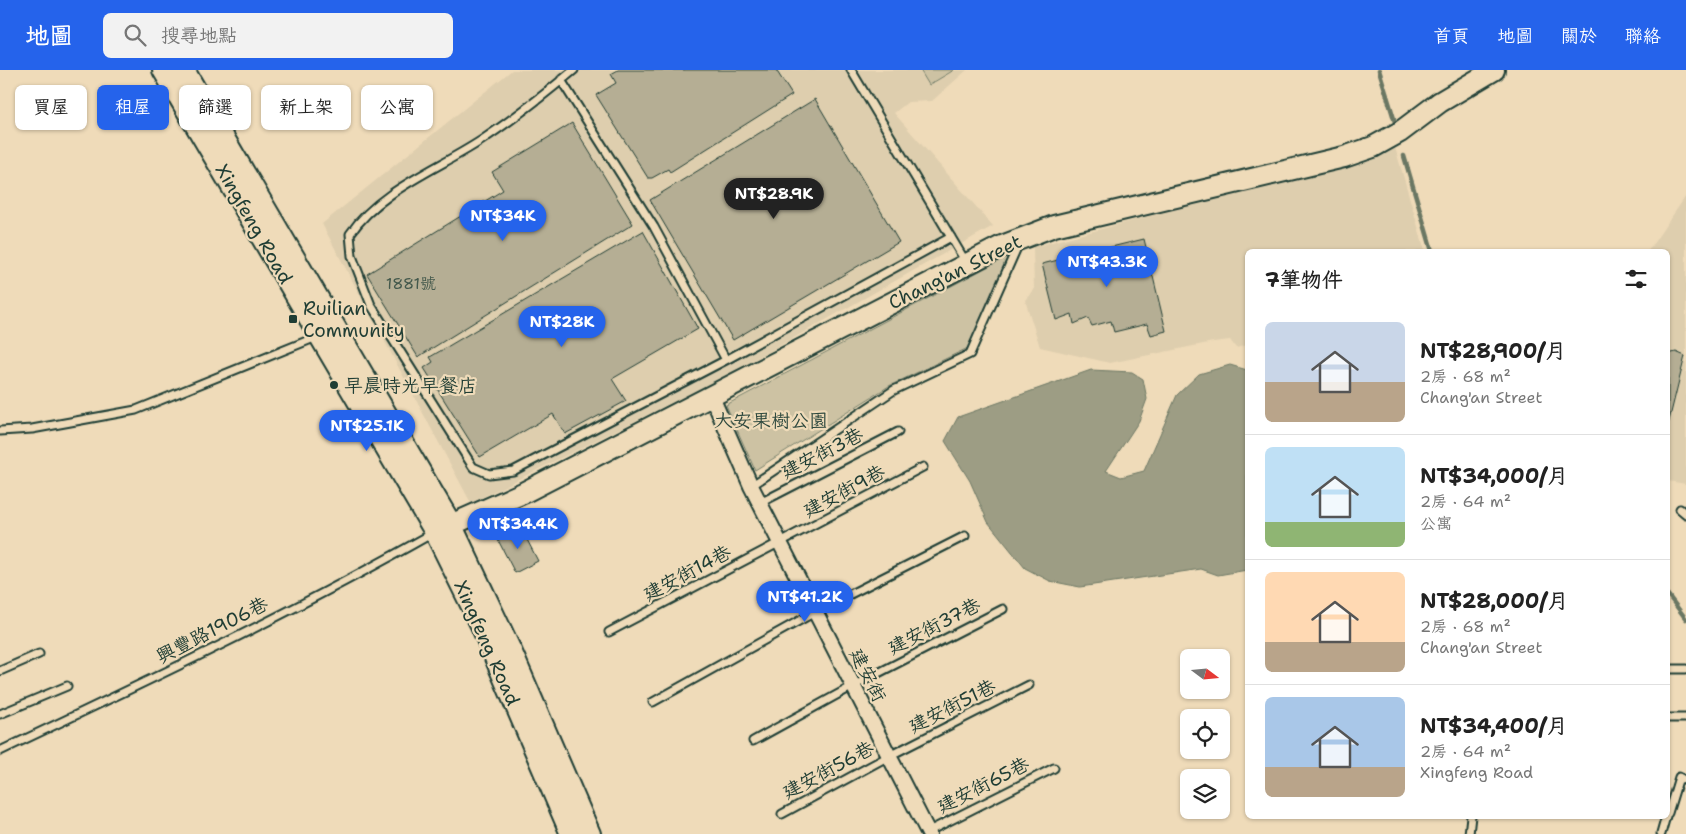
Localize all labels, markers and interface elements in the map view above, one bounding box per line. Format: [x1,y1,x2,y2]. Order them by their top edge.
search box [103,13,453,58]
text: 地圖 [25,20,73,52]
icon: search [121,21,149,49]
text: 搜尋地點 [161,23,237,48]
text: 首頁 [1433,24,1469,48]
text: 地圖 [1497,24,1533,48]
text: 關於 [1561,24,1597,48]
text: 聯絡 [1625,24,1661,48]
chip: 買屋 [15,85,87,130]
chip: 租屋 [97,85,169,130]
chip: 篩選 [179,85,251,130]
chip: 新上架 [261,85,351,130]
chip: 公寓 [361,85,433,130]
street label: Xingfeng Road [210,160,298,288]
pin: NT$28.9K [722,178,826,220]
text: NT$28.9K [735,183,813,204]
pin: NT$34K [462,200,544,242]
text: NT$34K [470,205,536,226]
street label: Chang'an Street [884,229,1026,315]
pin: NT$43.3K [1055,246,1159,288]
text: NT$43.3K [1067,251,1147,272]
icon: filters [1622,265,1650,293]
text: 7筆物件 [1265,266,1343,294]
house number: 1881號 [386,273,436,294]
place label: Ruilian Community [303,296,405,343]
pin: NT$28K [521,306,603,348]
text: NT$28K [529,311,595,332]
marker: Ruilian Community [287,313,299,325]
text: NT$28,900/月 [1420,337,1566,365]
icon: home [1305,342,1365,402]
text: 2房 · 68 m² [1420,366,1511,387]
place label: 早晨時光早餐店 [344,373,477,398]
marker: 早晨時光早餐店 [328,379,340,391]
text: Chang'an Street [1420,387,1542,408]
park label: 大安果樹公園 [714,408,828,433]
pin: NT$25.1K [315,410,419,452]
text: NT$25.1K [330,415,404,436]
street label: 建安街3巷 [777,422,867,484]
street label: 建安街9巷 [799,459,889,523]
text: NT$34,000/月 [1420,462,1568,490]
icon: home [1305,467,1365,527]
text: 2房 · 64 m² [1420,491,1511,512]
pin: NT$34.4K [466,508,570,550]
text: NT$34.4K [478,513,558,534]
text: 公寓 [1420,513,1452,534]
street label: 建安街14巷 [639,539,735,607]
street label: Xingfeng Road [448,577,526,709]
pin: NT$41.2K [753,580,857,623]
text: NT$41.2K [767,586,843,607]
text: NT$28,000/月 [1420,587,1568,615]
street label: 興豐路1906巷 [152,591,272,669]
street label: 建安街37巷 [883,592,985,660]
icon: home [1305,592,1365,652]
text: 2房 · 68 m² [1420,616,1511,637]
text: Chang'an Street [1420,637,1542,658]
street label: 建安街 [844,644,892,706]
north arrow [1180,649,1230,699]
map controls [1180,649,1230,819]
street label: 建安街51巷 [904,673,1000,739]
button: locate [1180,709,1230,759]
text: NT$34,400/月 [1420,712,1568,740]
icon: home [1305,717,1365,777]
street label: 建安街56巷 [778,735,878,805]
text: 2房 · 64 m² [1420,741,1511,762]
street label: 建安街65巷 [933,751,1033,819]
text: Xingfeng Road [1420,762,1533,783]
button: layers [1180,769,1230,819]

